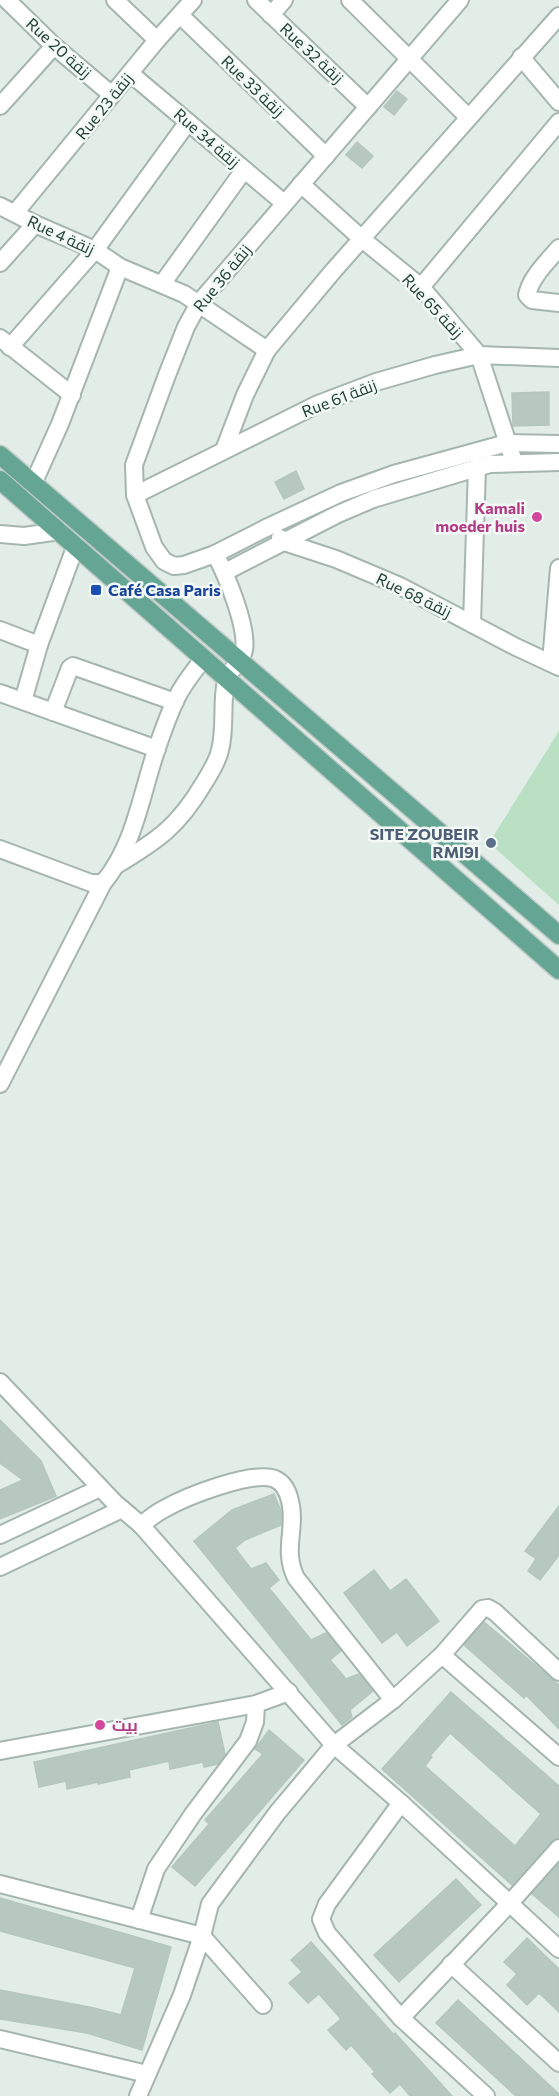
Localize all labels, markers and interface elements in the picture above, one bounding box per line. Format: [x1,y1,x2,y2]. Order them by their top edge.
street label: Rue 20 زنقة [22,13,96,83]
street label: Rue 32 زنقة [276,18,348,88]
street label: Rue 33 زنقة [217,51,289,121]
street label: Rue 23 زنقة [71,69,137,143]
street label: Rue 34 زنقة [170,104,244,172]
street label: Rue 4 زنقة [24,211,98,259]
street label: Rue 36 زنقة [189,240,255,316]
street label: Rue 65 زنقة [398,270,468,342]
street label: Rue 61 زنقة [299,375,379,421]
place label: Kamali moeder huis [435,498,525,535]
marker: Kamali moeder huis [530,510,544,524]
street label: Rue 68 زنقة [373,568,455,622]
place label: Café Casa Paris [108,580,221,599]
marker: Café Casa Paris [89,583,103,597]
place label: SITE ZOUBEIR RMI9I [370,824,479,861]
marker: SITE ZOUBEIR RMI9I [484,836,498,850]
place label: بيت [112,1715,138,1734]
marker: بيت [93,1718,107,1732]

